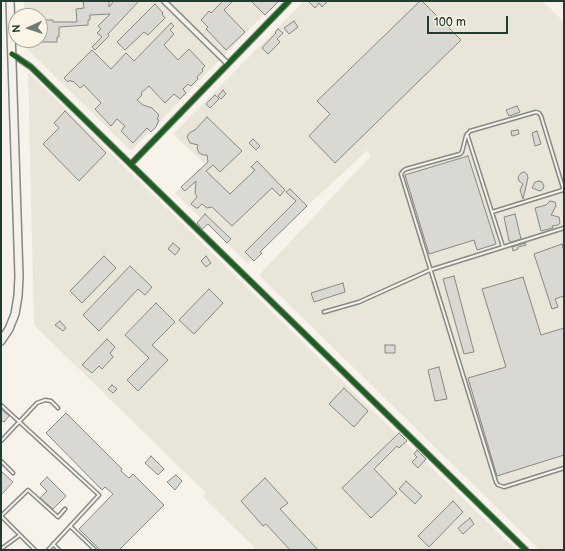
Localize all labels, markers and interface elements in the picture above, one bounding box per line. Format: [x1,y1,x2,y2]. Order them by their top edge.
north arrow [8,8,48,48]
scale bar [429,8,510,34]
text: 100 m [434,15,466,30]
text: N [10,24,23,33]

